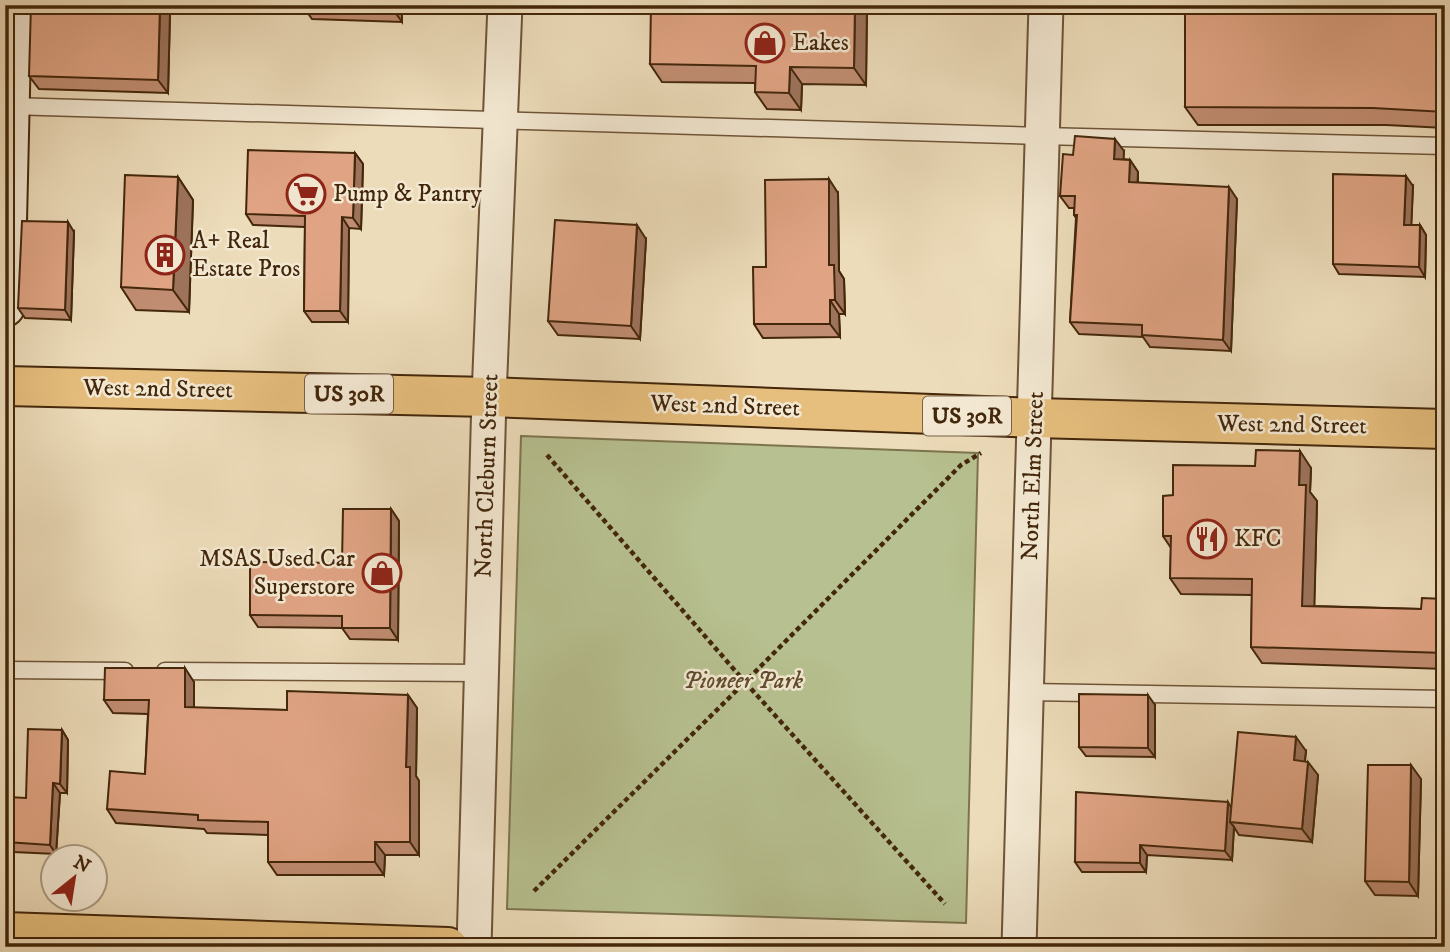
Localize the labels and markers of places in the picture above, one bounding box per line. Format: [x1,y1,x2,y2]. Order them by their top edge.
shop icon: Eakes [744,22,786,64]
place label: Eakes [792,28,849,58]
supermarket icon: Pump & Pantry [285,173,327,215]
place label: Pump & Pantry [333,179,483,209]
place label: A+ Real Estate Pros [192,226,300,284]
building icon: A+ Real Estate Pros [144,234,186,276]
restaurant icon: KFC [1186,518,1228,560]
place label: KFC [1234,524,1282,554]
place label: MSAS Used Car Superstore [199,544,355,602]
shop icon: MSAS Used Car Superstore [361,552,403,594]

